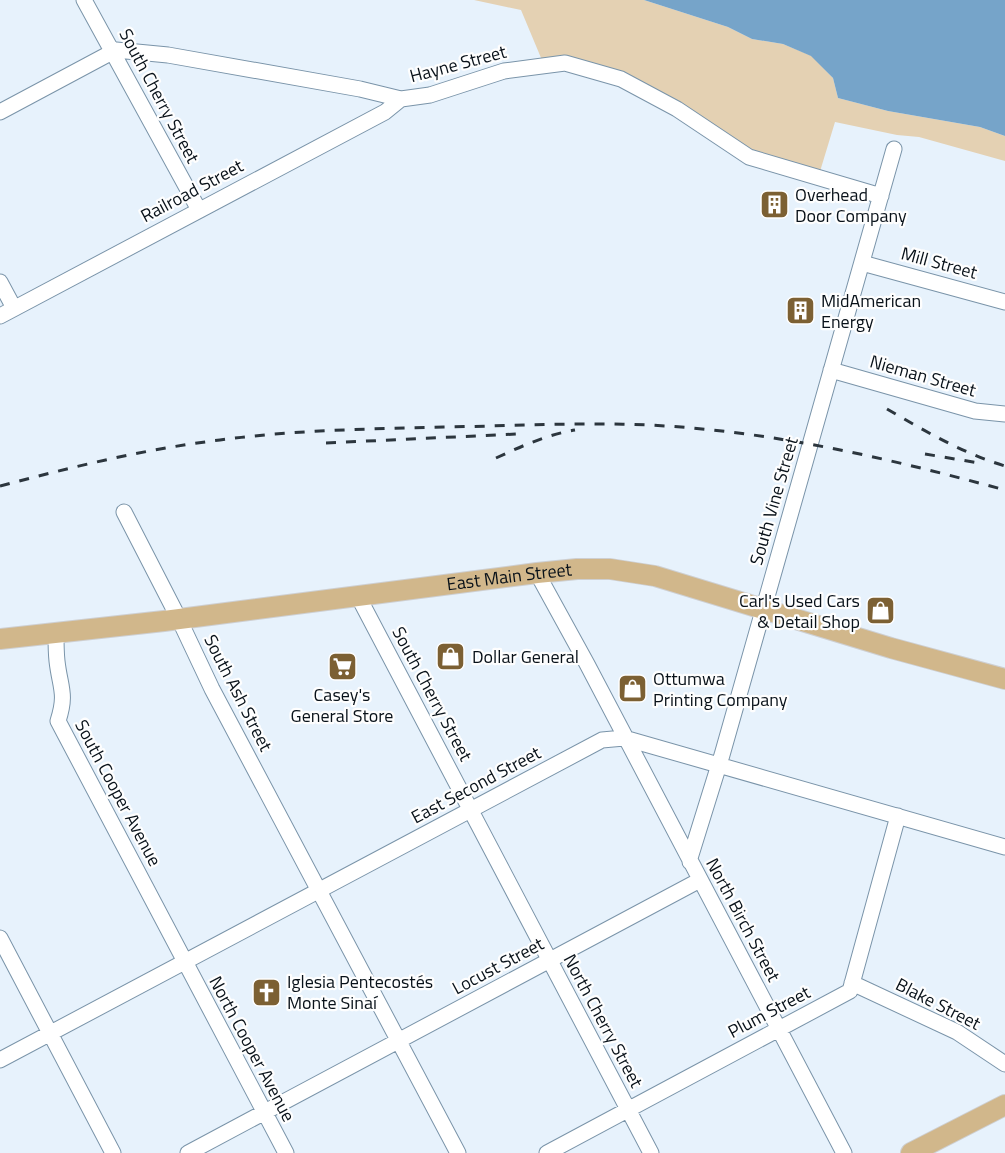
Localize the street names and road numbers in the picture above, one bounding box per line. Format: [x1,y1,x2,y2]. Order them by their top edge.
street label: South Cherry Street [113,24,207,168]
street label: Hayne Street [407,38,510,89]
street label: Railroad Street [136,152,248,229]
street label: Mill Street [898,239,981,286]
street label: Nieman Street [867,347,980,404]
street label: South Vine Street [742,433,805,568]
street label: East Main Street [445,556,574,598]
street label: South Cherry Street [386,622,480,766]
street label: South Ash Street [197,630,280,756]
street label: South Cooper Avenue [68,715,168,871]
street label: East Second Street [406,739,546,830]
street label: North Birch Street [699,853,788,987]
street label: Locust Street [447,930,549,1001]
street label: North Cherry Street [557,949,650,1093]
street label: North Cooper Avenue [203,971,302,1126]
street label: Blake Street [891,971,986,1037]
street label: Plum Street [723,978,815,1045]

